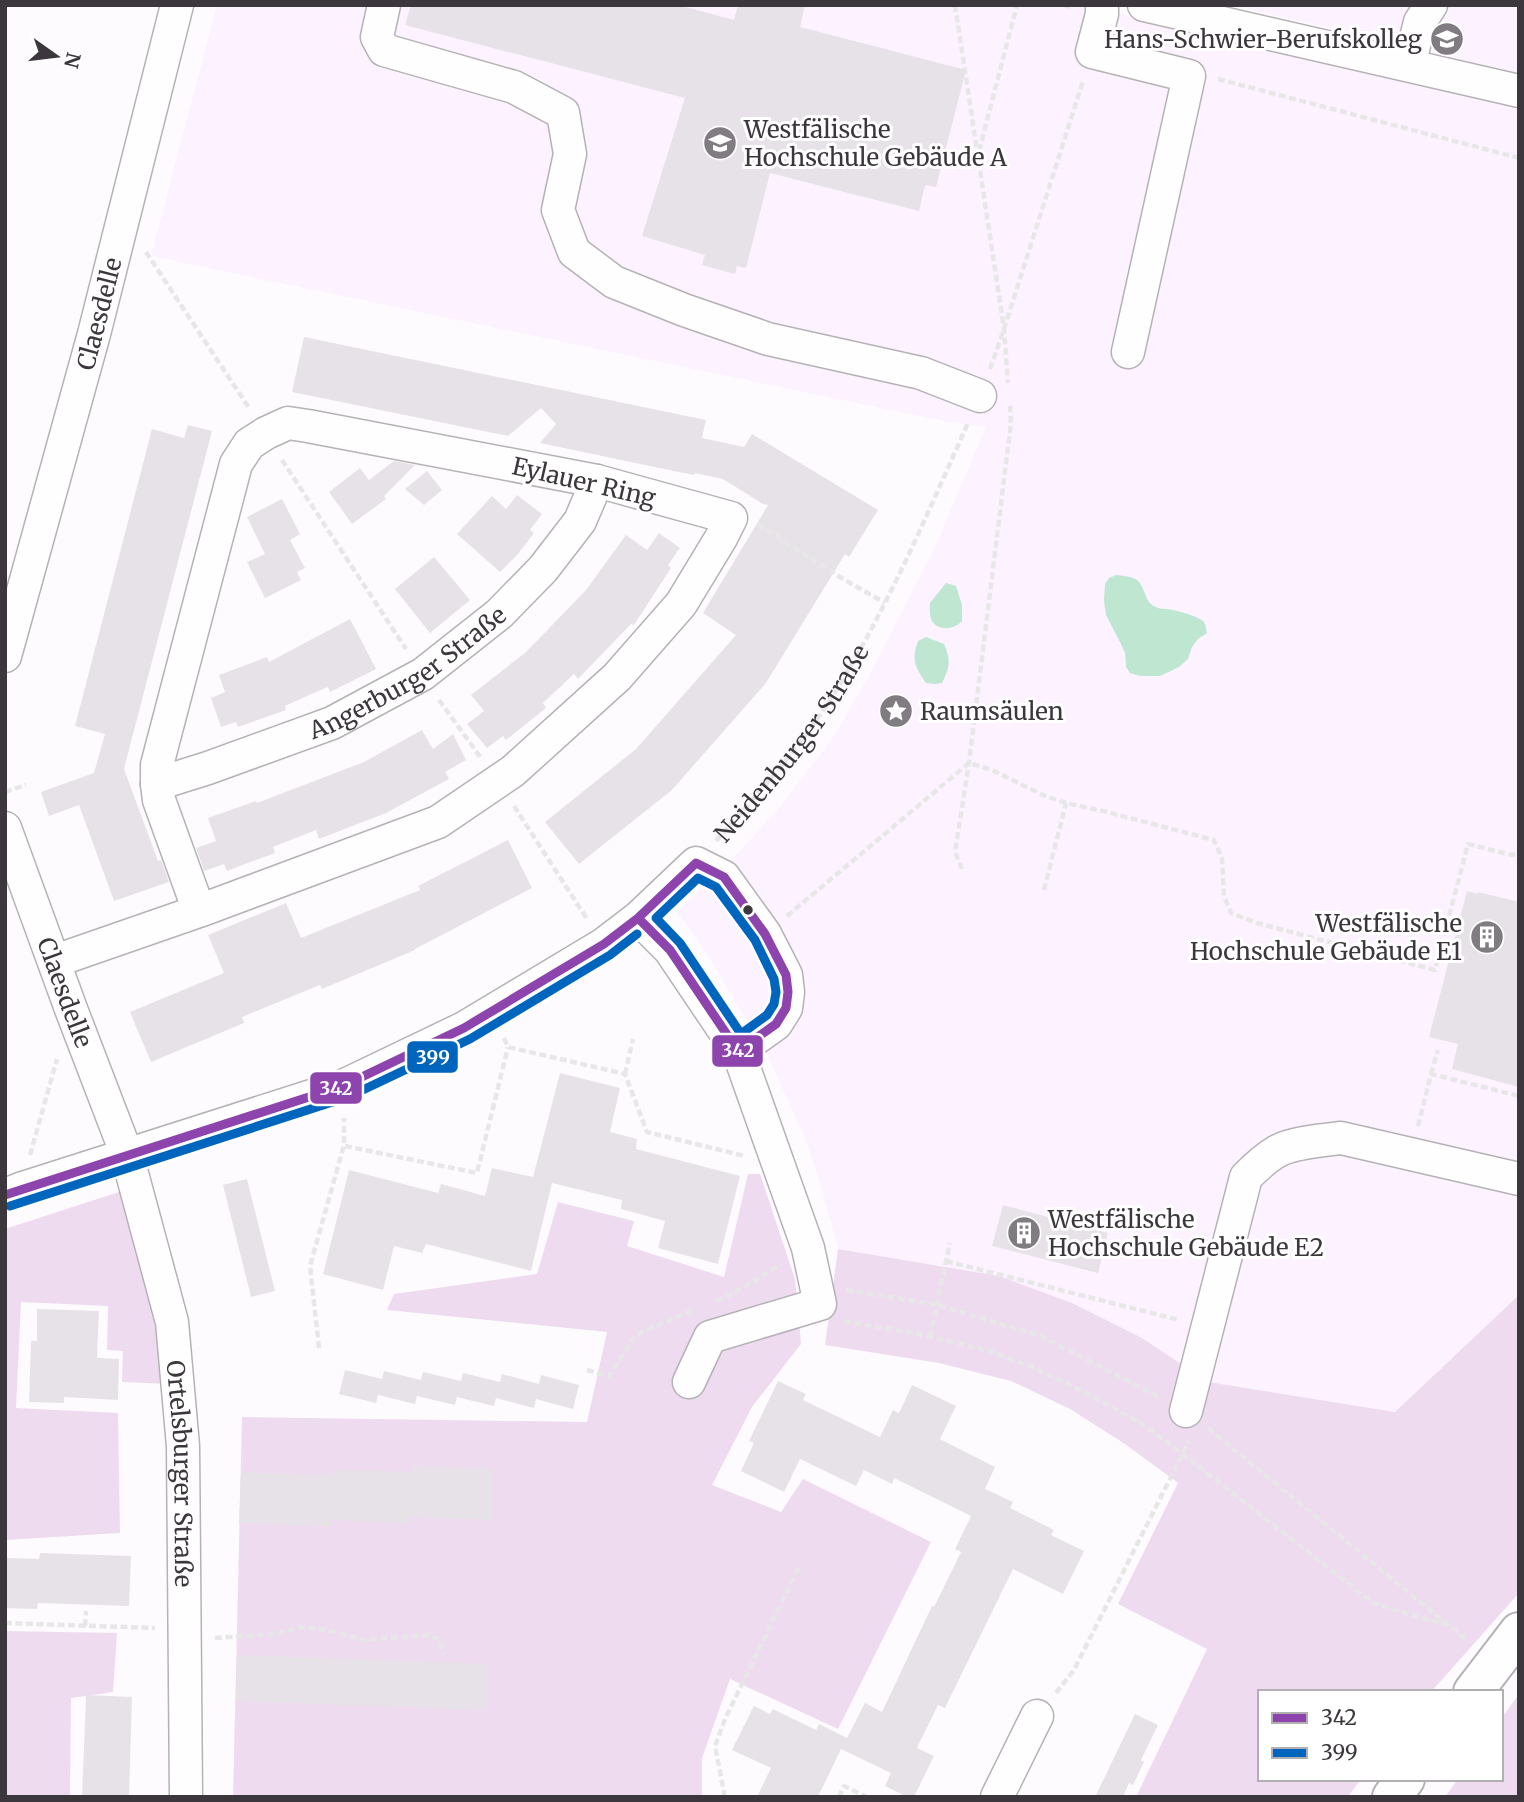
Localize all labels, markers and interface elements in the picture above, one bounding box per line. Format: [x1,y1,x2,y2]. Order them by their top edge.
school or university icon: Hans-Schwier-Berufskolleg [1428,20,1466,58]
north arrow [21,21,91,91]
place label: Hans-Schwier-Berufskolleg [1104,24,1422,55]
text: N [59,50,86,70]
place label: Westfälische Hochschule Gebäude A [743,114,1008,173]
school or university icon: Westfälische Hochschule Gebäude A [701,124,739,162]
street label: Claesdelle [69,254,128,374]
street label: Eylauer Ring [509,450,659,514]
street label: Angerburger Straße [304,599,512,746]
street label: Neidenburger Straße [707,639,875,848]
place icon: Raumsäulen [877,692,915,730]
place label: Raumsäulen [920,696,1064,727]
unlabelled marker [741,903,755,917]
place label: Westfälische Hochschule Gebäude E1 [1190,908,1462,967]
building icon: Westfälische Hochschule Gebäude E1 [1468,918,1506,956]
street label: Claesdelle [31,933,100,1052]
line badge: 342 [711,1034,764,1068]
text: 342 [721,1038,755,1062]
line badge: 399 [406,1040,459,1074]
text: 399 [416,1045,450,1069]
line badge: 342 [309,1071,363,1105]
text: 342 [319,1076,353,1100]
place label: Westfälische Hochschule Gebäude E2 [1047,1204,1324,1263]
building icon: Westfälische Hochschule Gebäude E2 [1005,1214,1043,1252]
street label: Ortelsburger Straße [160,1359,200,1587]
legend [1258,1690,1503,1781]
text: 342 [1321,1704,1357,1731]
text: 399 [1321,1739,1358,1766]

